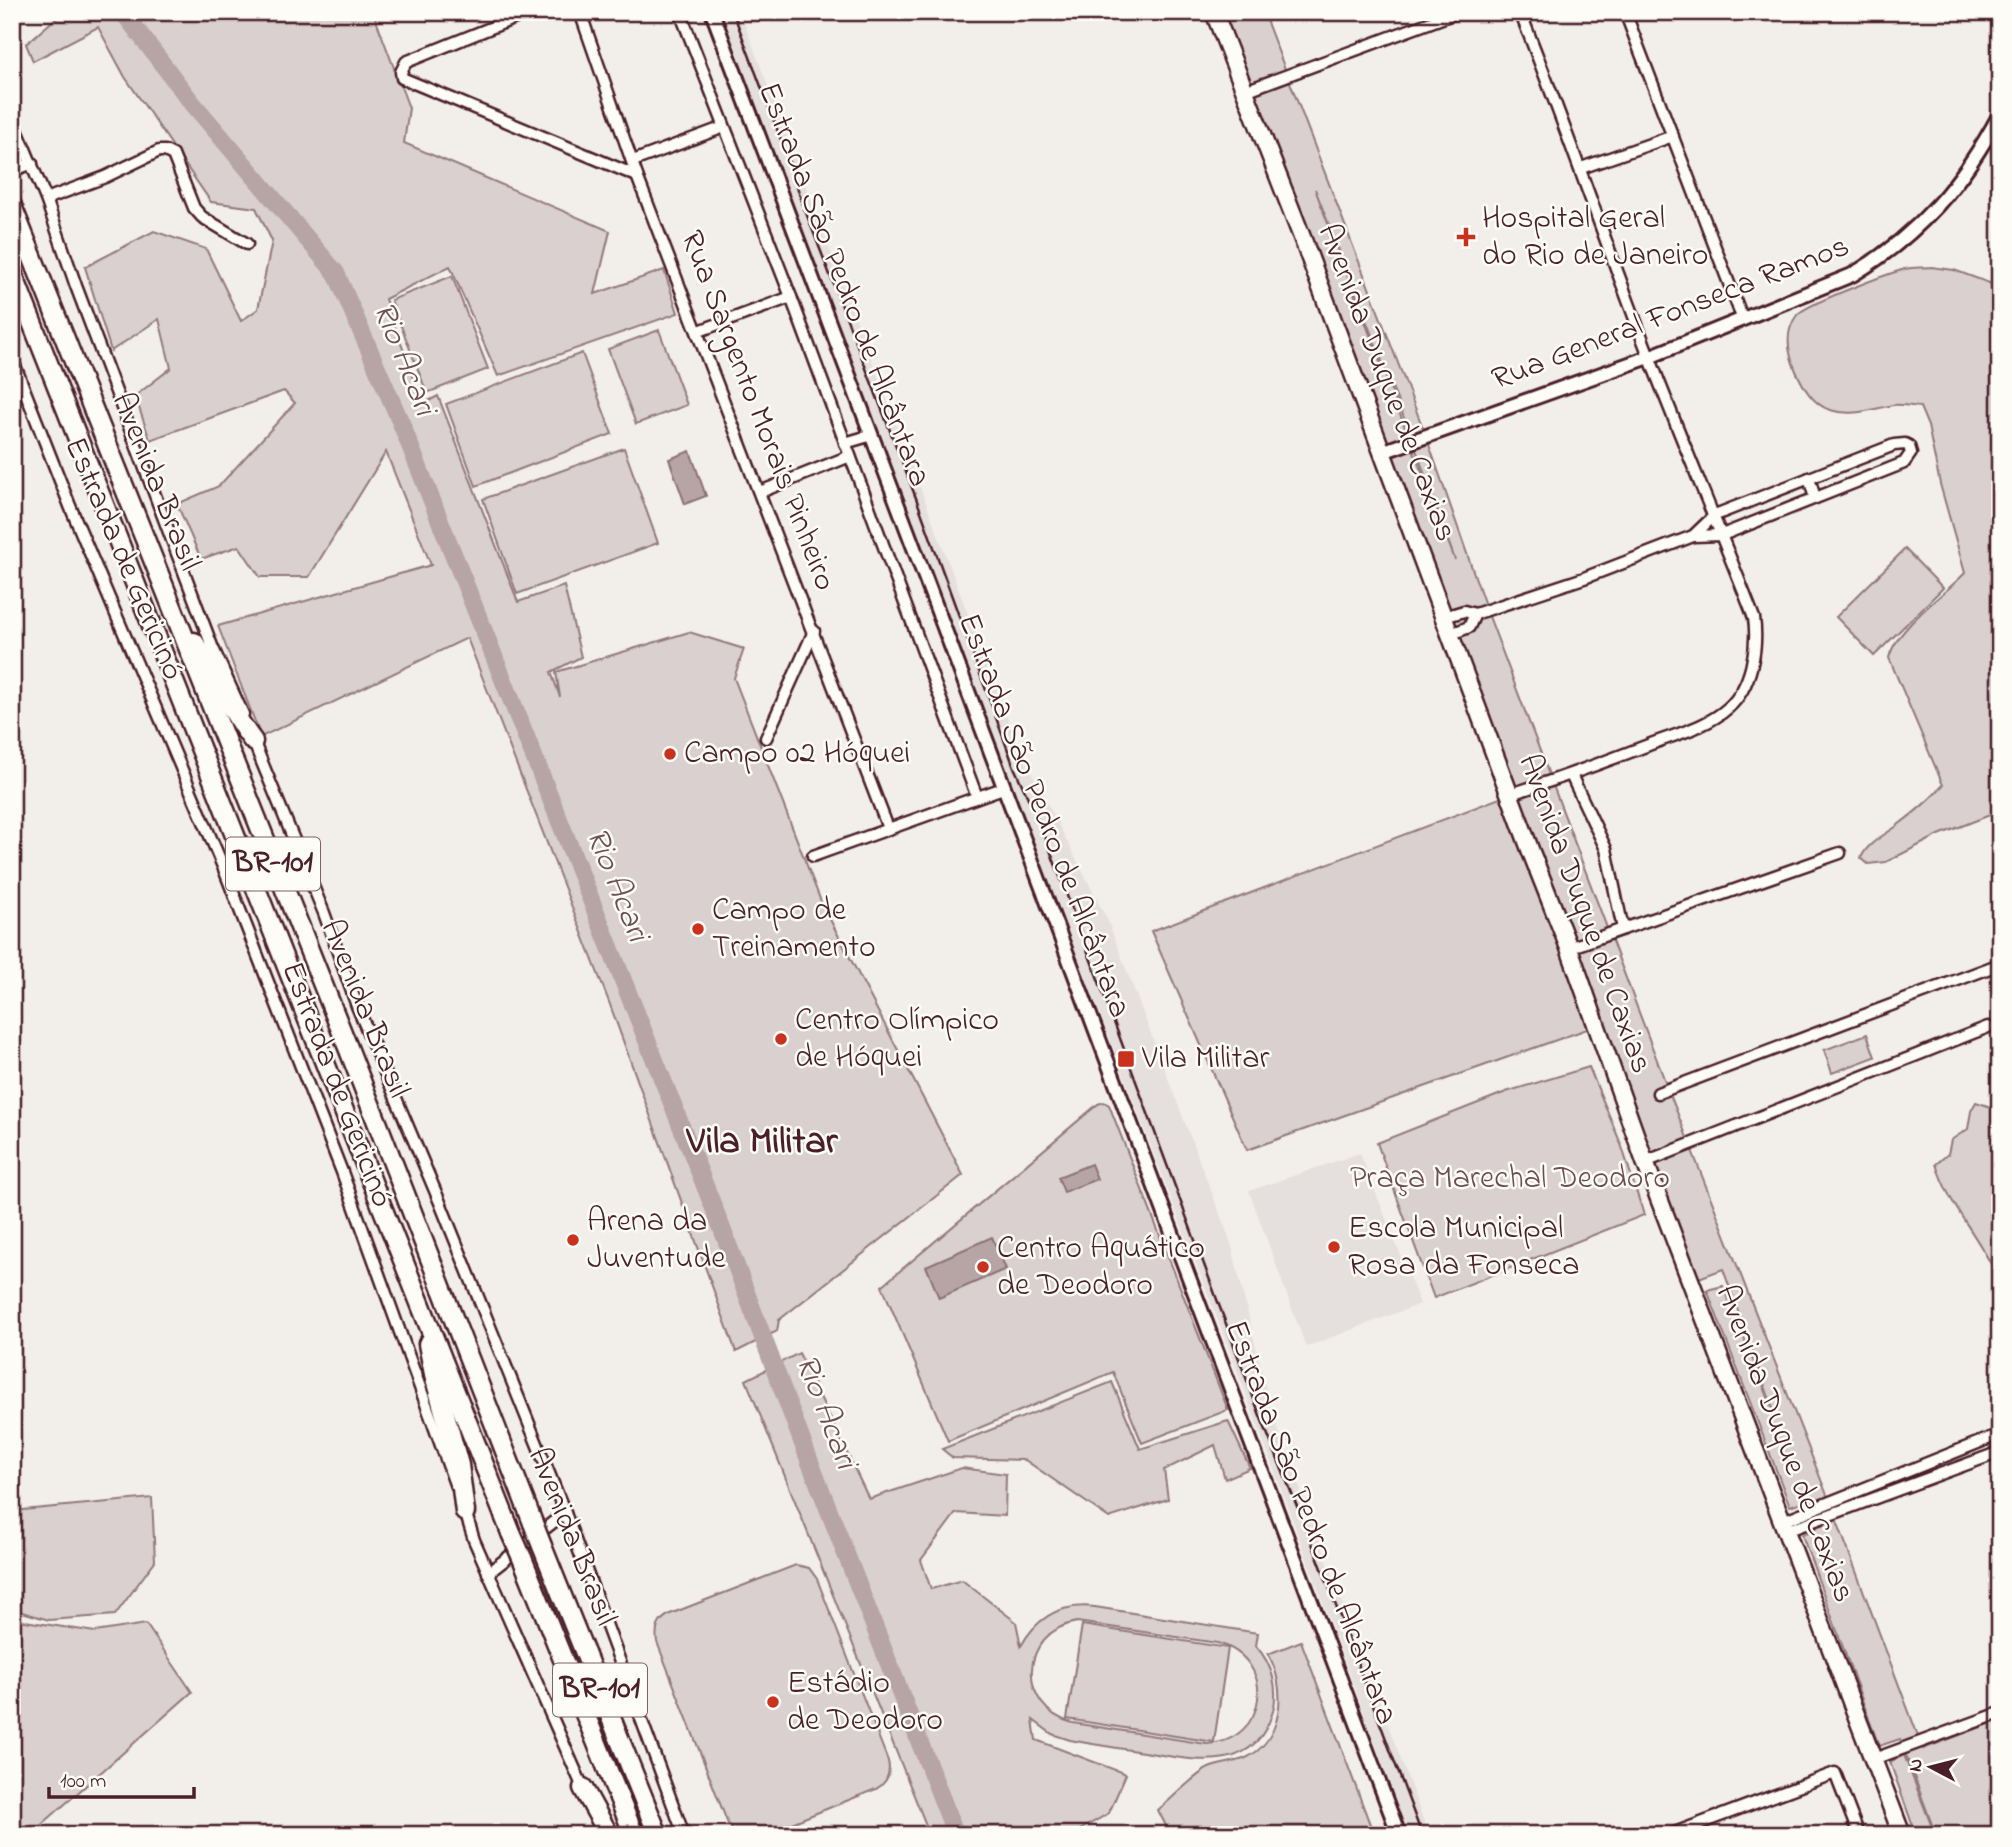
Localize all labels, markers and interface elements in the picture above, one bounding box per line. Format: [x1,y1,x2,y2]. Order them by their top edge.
street label: Estrada São Pedro de Alcântara [744,76,942,494]
place label: Hospital Geral do Rio de Janeiro [1482,196,1708,280]
street label: Avenida Duque de Caxias [1304,217,1468,549]
street label: Rua Sargento Morais Pinheiro [667,224,847,598]
street label: Rua General Fonseca Ramos [1485,224,1857,404]
marker: Hospital Geral do Rio de Janeiro [1456,227,1476,247]
water label: Rio Acari [359,295,449,426]
street label: Avenida Brasil [98,386,212,578]
street label: Estrada de Gericinó [51,430,195,688]
street label: Estrada São Pedro de Alcântara [944,607,1142,1025]
place label: Campo 02 Hóquei [684,731,910,778]
marker: Campo 02 Hóquei [662,746,678,762]
street label: Avenida Duque de Caxias [1504,748,1664,1080]
water label: Rio Acari [572,821,662,952]
road number: BR-101 [226,838,320,890]
place label: Campo de Treinamento [712,888,876,972]
street label: Avenida Brasil [307,913,421,1105]
marker: Campo de Treinamento [690,921,706,937]
street label: Estrada de Gericinó [268,955,404,1215]
place label: Centro Olímpico de Hóquei [795,998,999,1082]
marker: Centro Olímpico de Hóquei [773,1031,789,1047]
place label: Vila Militar [1141,1036,1269,1083]
marker: Vila Militar [1116,1049,1136,1069]
district label: Vila Militar [685,1115,839,1171]
park label: Praça Marechal Deodoro [1350,1156,1670,1203]
place label: Arena da Juventude [587,1199,726,1283]
place label: Escola Municipal Rosa da Fonseca [1348,1206,1580,1290]
place label: Centro Aquático de Deodoro [997,1226,1205,1310]
marker: Arena da Juventude [565,1232,581,1248]
marker: Escola Municipal Rosa da Fonseca [1326,1239,1342,1255]
marker: Centro Aquático de Deodoro [975,1259,991,1275]
street label: Avenida Duque de Caxias [1702,1278,1866,1610]
street label: Estrada São Pedro de Alcântara [1211,1314,1409,1732]
water label: Rio Acari [781,1348,870,1479]
street label: Avenida Brasil [514,1441,628,1633]
place label: Estádio de Deodoro [787,1661,943,1745]
road number: BR-101 [553,1664,647,1716]
marker: Estádio de Deodoro [765,1694,781,1710]
north arrow [1896,1731,1966,1801]
scale bar [49,1756,194,1800]
text: N [1902,1757,1931,1773]
text: 100 m [60,1767,106,1797]

